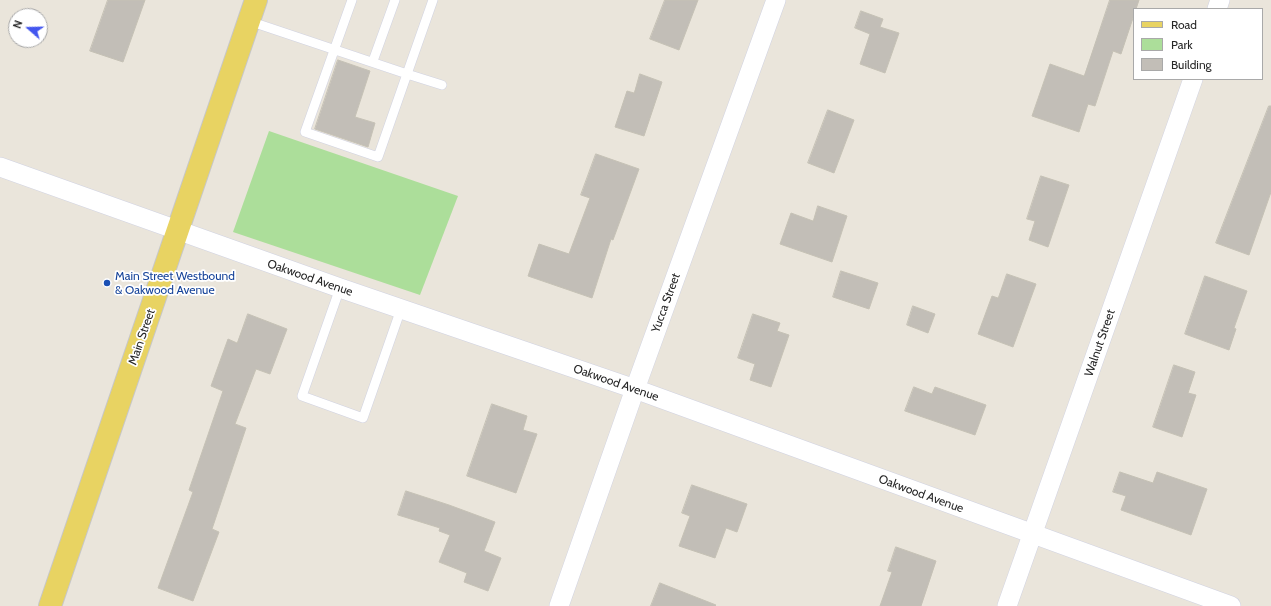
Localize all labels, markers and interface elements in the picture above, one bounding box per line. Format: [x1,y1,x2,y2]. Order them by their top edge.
north arrow [8,8,48,48]
legend [1133,8,1263,80]
text: Road [1171,17,1197,32]
text: N [10,18,26,30]
text: Park [1171,37,1193,52]
text: Building [1171,57,1212,72]
street label: Oakwood Avenue [265,257,355,299]
place label: Main Street Westbound & Oakwood Avenue [115,269,235,297]
street label: Yucca Street [649,271,683,335]
marker: Main Street Westbound & Oakwood Avenue [102,278,112,288]
street label: Main Street [126,307,158,367]
street label: Walnut Street [1082,308,1118,378]
street label: Oakwood Avenue [571,362,661,404]
street label: Oakwood Avenue [876,472,966,516]

